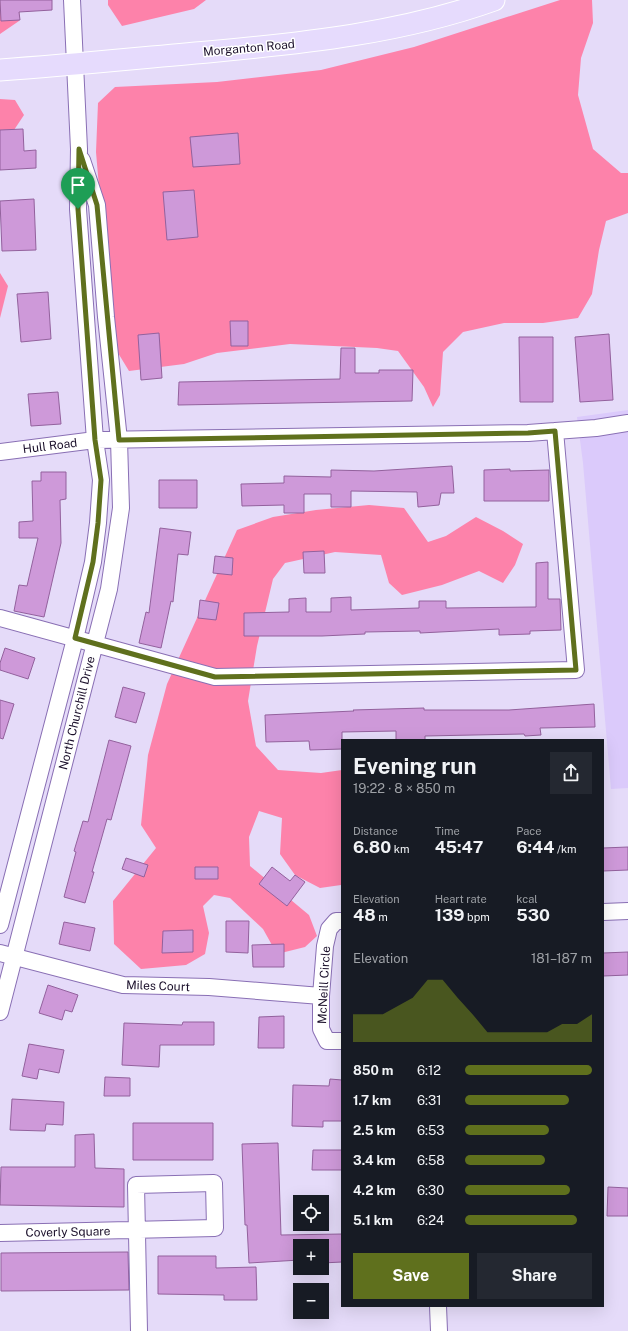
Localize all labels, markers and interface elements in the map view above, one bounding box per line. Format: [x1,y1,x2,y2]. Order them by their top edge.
street label: Morganton Road [203,37,295,59]
pin [61,168,95,209]
icon: arrive [67,174,89,196]
street label: Hull Road [22,436,78,456]
street label: North Churchill Drive [56,654,98,771]
button: share [550,752,592,794]
text: Evening run [353,753,477,779]
text: 19:22 · 8 × 850 m [353,781,455,796]
text: Distance [353,825,398,837]
text: Time [435,825,460,837]
text: Pace [516,825,541,837]
text: 6.80 [353,837,391,857]
text: 45:47 [435,837,483,857]
text: 6:44 [516,837,554,857]
text: km [391,843,410,855]
text: /km [554,843,577,855]
text: Elevation [353,893,400,905]
text: Heart rate [435,893,487,905]
text: kcal [516,893,538,905]
text: 48 [353,905,376,925]
text: 139 [435,905,464,925]
text: 530 [516,905,550,925]
text: m [376,911,388,923]
text: bpm [464,911,490,923]
street label: McNeill Circle [315,945,333,1024]
text: Elevation [353,951,408,966]
text: 181–187 m [531,951,592,966]
street label: Miles Court [126,978,191,994]
text: 850 m [353,1063,393,1078]
text: 6:12 [417,1063,441,1078]
text: 1.7 km [353,1093,391,1108]
text: 6:31 [417,1093,442,1108]
text: 2.5 km [353,1123,396,1138]
text: 6:53 [417,1123,445,1138]
text: 3.4 km [353,1153,396,1168]
text: 6:58 [417,1153,445,1168]
text: 4.2 km [353,1183,396,1198]
text: 6:30 [417,1183,444,1198]
map controls [293,1195,329,1319]
button: locate [293,1195,329,1231]
text: 5.1 km [353,1213,393,1228]
text: 6:24 [417,1213,444,1228]
street label: Coverly Square [25,1224,111,1240]
button: + [293,1239,329,1275]
button: Save [353,1253,469,1299]
button: Share [477,1253,592,1299]
button: − [293,1283,329,1319]

